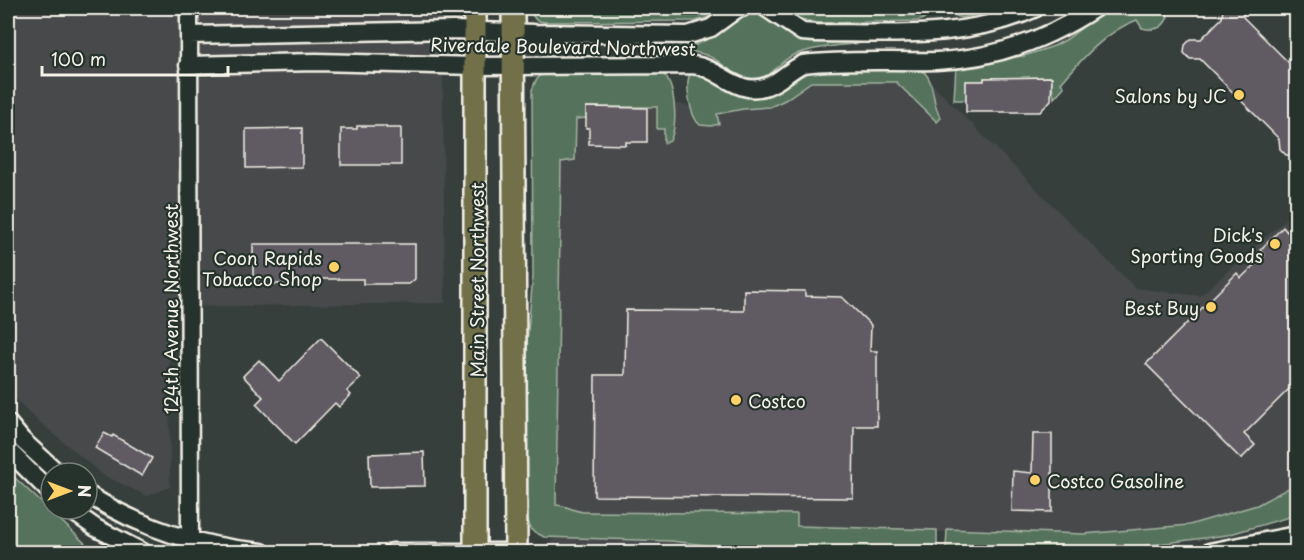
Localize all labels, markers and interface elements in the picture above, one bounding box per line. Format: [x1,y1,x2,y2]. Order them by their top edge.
street label: Riverdale Boulevard Northwest [430,30,696,62]
scale bar [42,39,228,77]
text: 100 m [51,45,106,72]
place label: Salons by JC [1114,82,1227,109]
marker: Salons by JC [1232,88,1246,102]
street label: Main Street Northwest [463,182,490,378]
street label: 124th Avenue Northwest [157,204,184,414]
place label: Dick's Sporting Goods [1130,221,1263,269]
marker: Dick's Sporting Goods [1268,237,1282,251]
place label: Coon Rapids Tobacco Shop [202,244,322,292]
marker: Coon Rapids Tobacco Shop [327,260,341,274]
place label: Best Buy [1124,294,1199,321]
marker: Best Buy [1204,300,1218,314]
place label: Costco [748,387,806,414]
marker: Costco [729,393,743,407]
north arrow [39,461,99,521]
place label: Costco Gasoline [1047,467,1184,494]
marker: Costco Gasoline [1028,473,1042,487]
text: N [73,485,97,497]

